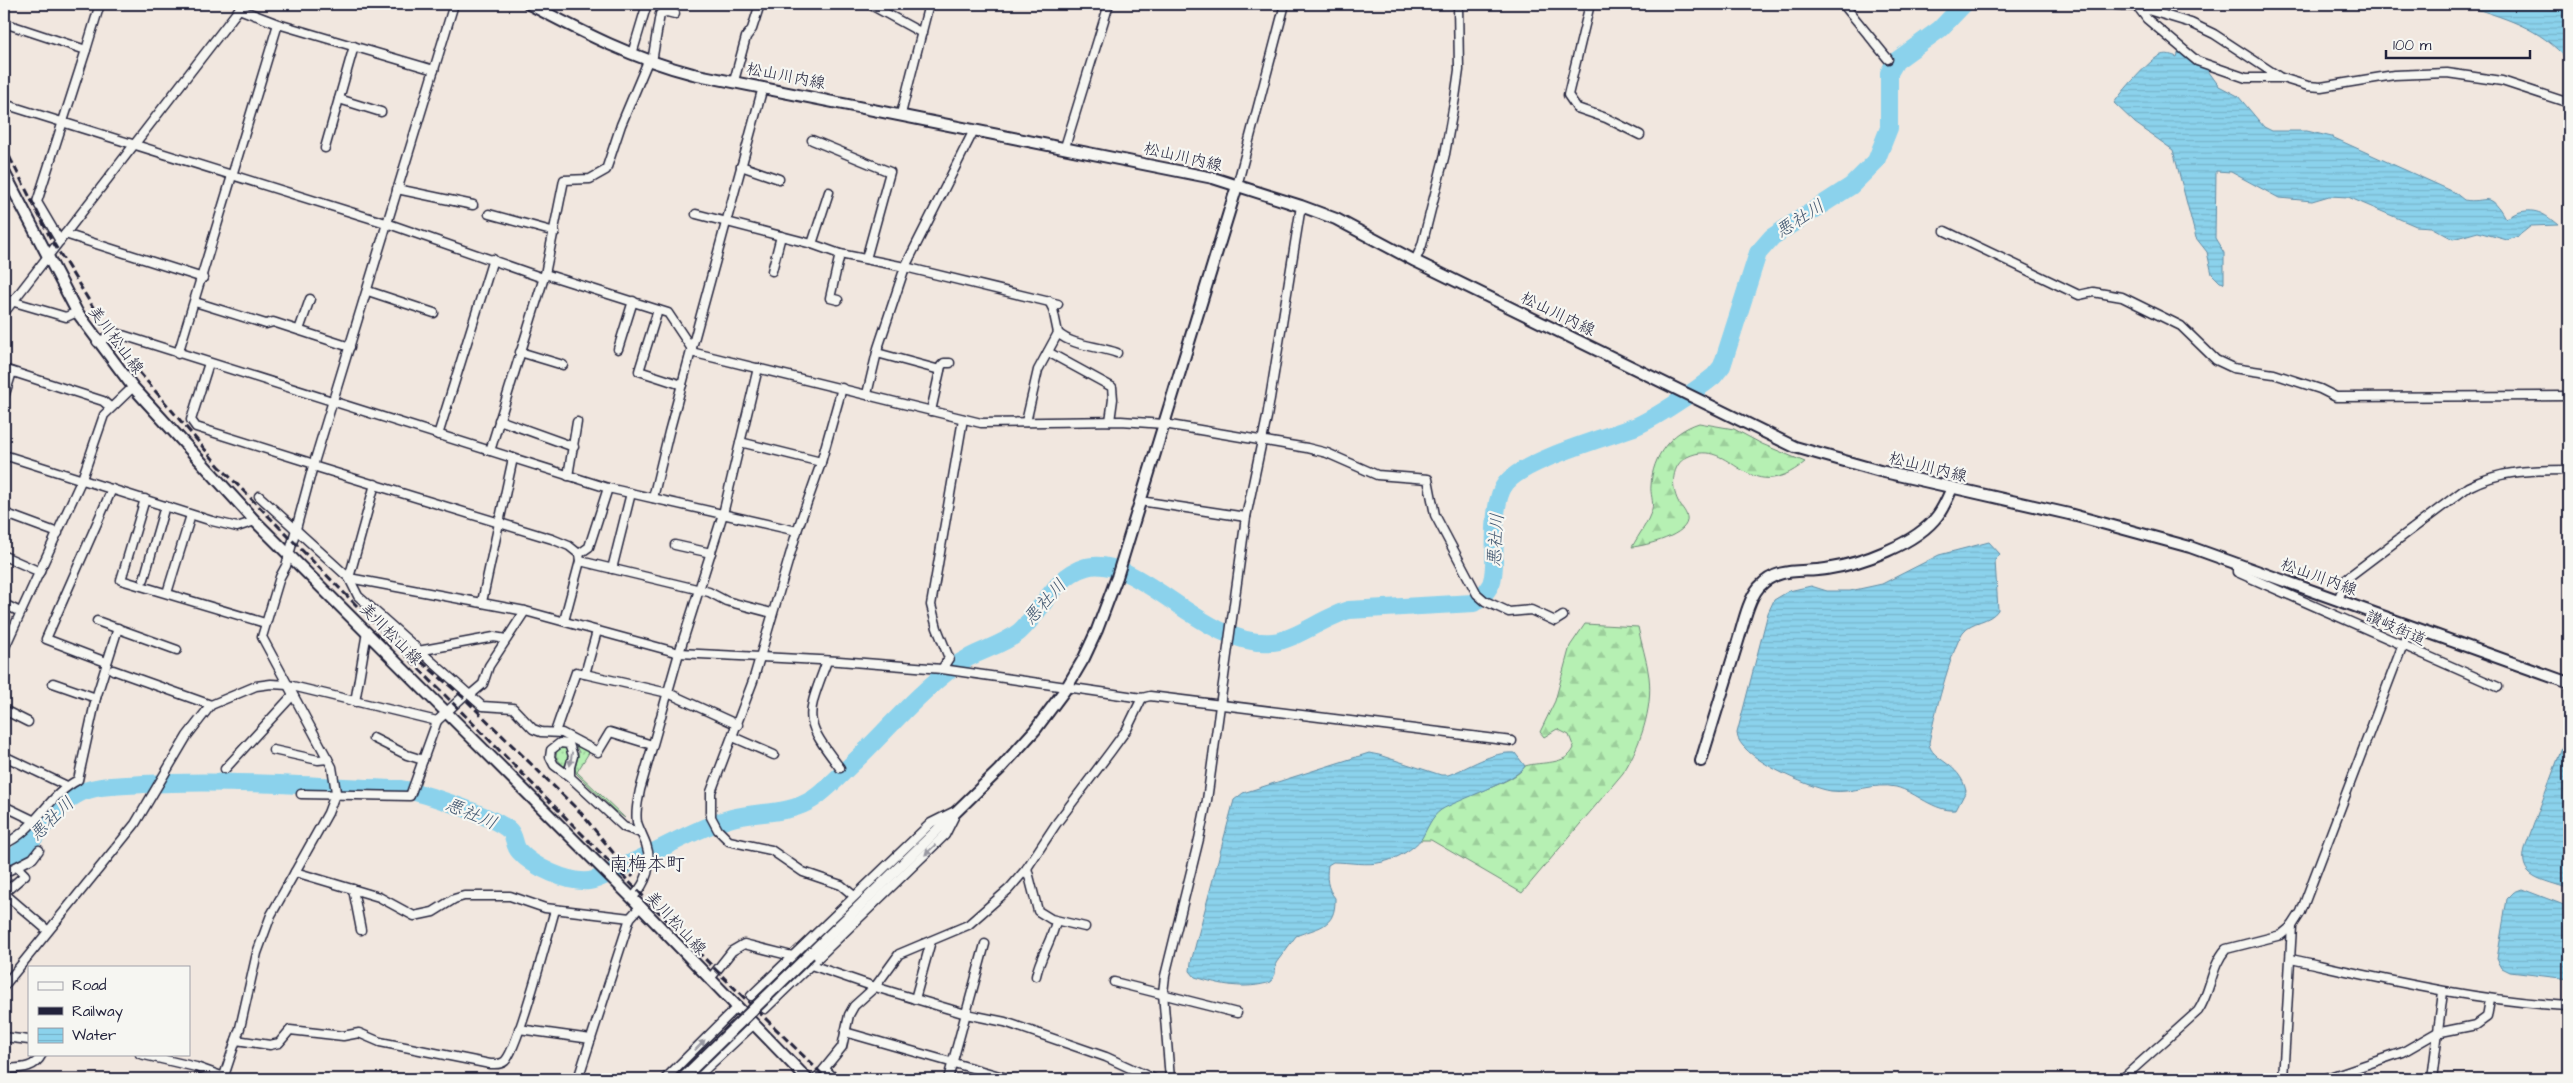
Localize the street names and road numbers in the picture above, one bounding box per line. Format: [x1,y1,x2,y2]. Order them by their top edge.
street label: 松山川内線 [745,58,827,94]
street label: 松山川内線 [1142,137,1224,177]
street label: 松山川内線 [1517,287,1599,341]
street label: 美川松山線 [83,301,149,379]
street label: 松山川内線 [1887,447,1969,487]
street label: 松山川内線 [2278,553,2360,601]
street label: 美川松山線 [355,598,427,670]
street label: 讃岐街道 [2362,605,2430,651]
street label: 美川松山線 [641,886,711,960]

